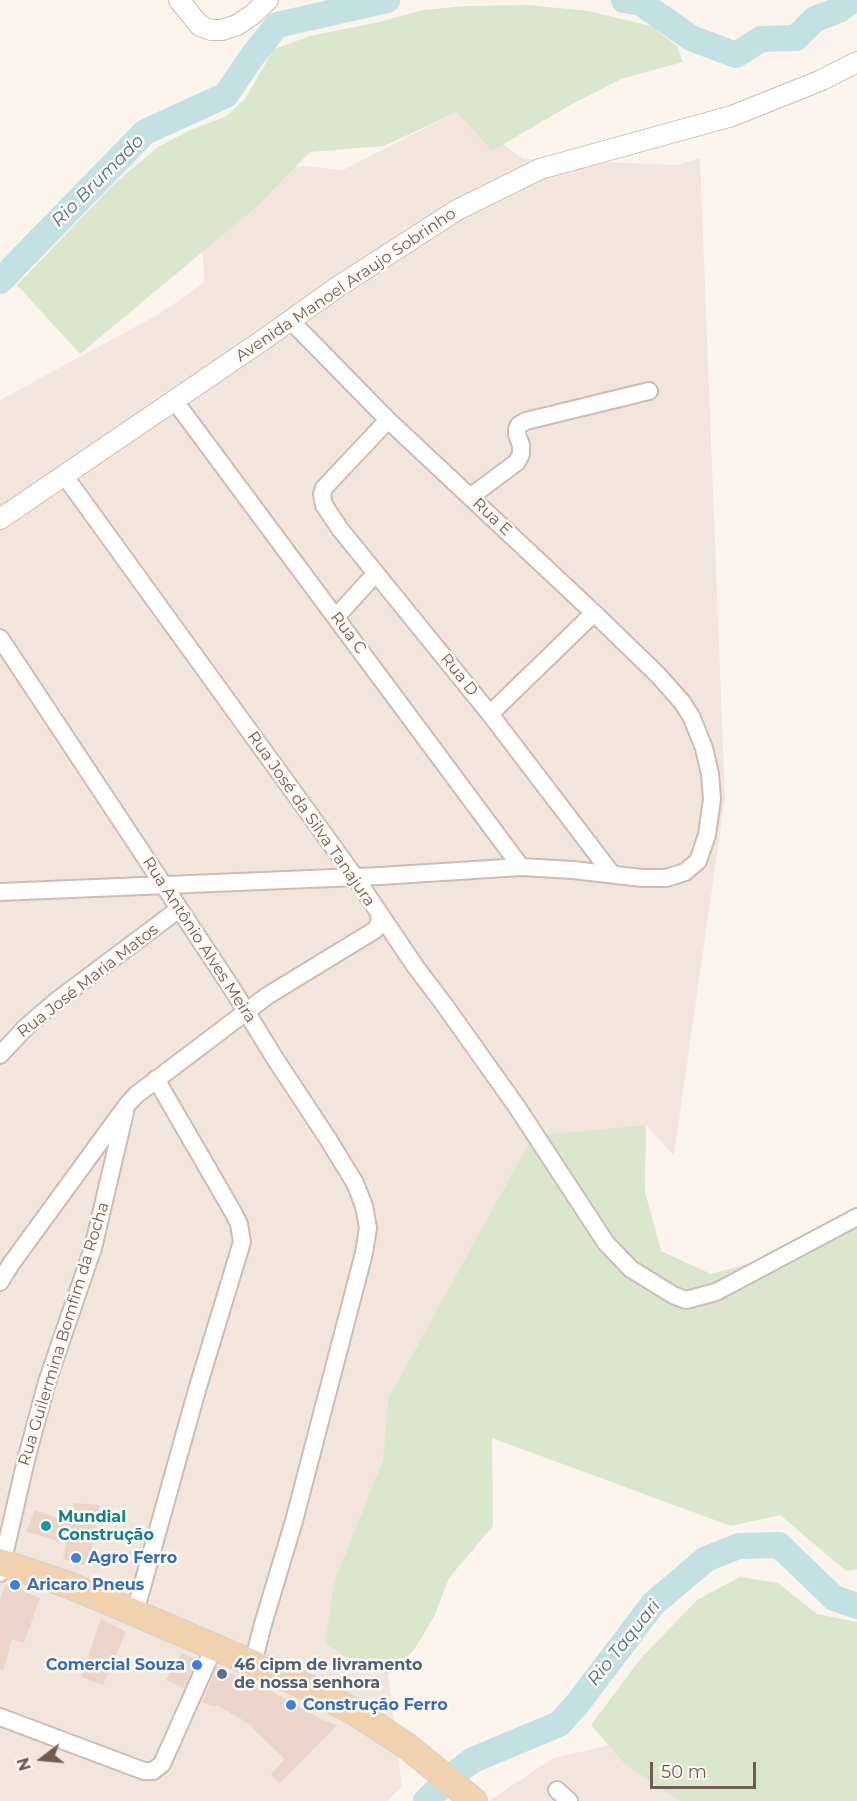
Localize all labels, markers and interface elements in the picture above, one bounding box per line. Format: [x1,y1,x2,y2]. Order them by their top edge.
water label: Rio Brumado [47,130,149,232]
street label: Avenida Manoel Araujo Sobrinho [232,204,460,366]
street label: Rua E [468,494,516,540]
street label: Rua C [326,608,370,658]
street label: Rua D [436,650,482,700]
street label: Rua José da Silva Tanajura [243,728,379,910]
street label: Rua Antônio Alves Meira [138,853,260,1027]
street label: Rua José Maria Matos [14,920,162,1042]
street label: Rua Guilermina Bomfim da Rocha [15,1200,113,1468]
place label: Mundial Construção [58,1507,154,1545]
marker: Mundial Construção [39,1519,53,1533]
place label: Agro Ferro [88,1548,177,1568]
marker: Agro Ferro [69,1551,83,1565]
place label: Aricaro Pneus [27,1575,144,1595]
marker: Aricaro Pneus [8,1578,22,1592]
water label: Rio Taquari [583,1596,665,1690]
place label: Comercial Souza [46,1655,185,1675]
place label: 46 cipm de livramento de nossa senhora [234,1655,423,1693]
marker: Comercial Souza [190,1658,204,1672]
marker: 46 cipm de livramento de nossa senhora [215,1667,229,1681]
place label: Construção Ferro [303,1695,448,1715]
marker: Construção Ferro [284,1698,298,1712]
north arrow [12,1729,72,1789]
scale bar [653,1750,760,1788]
text: N [13,1755,35,1773]
text: 50 m [661,1761,707,1783]

